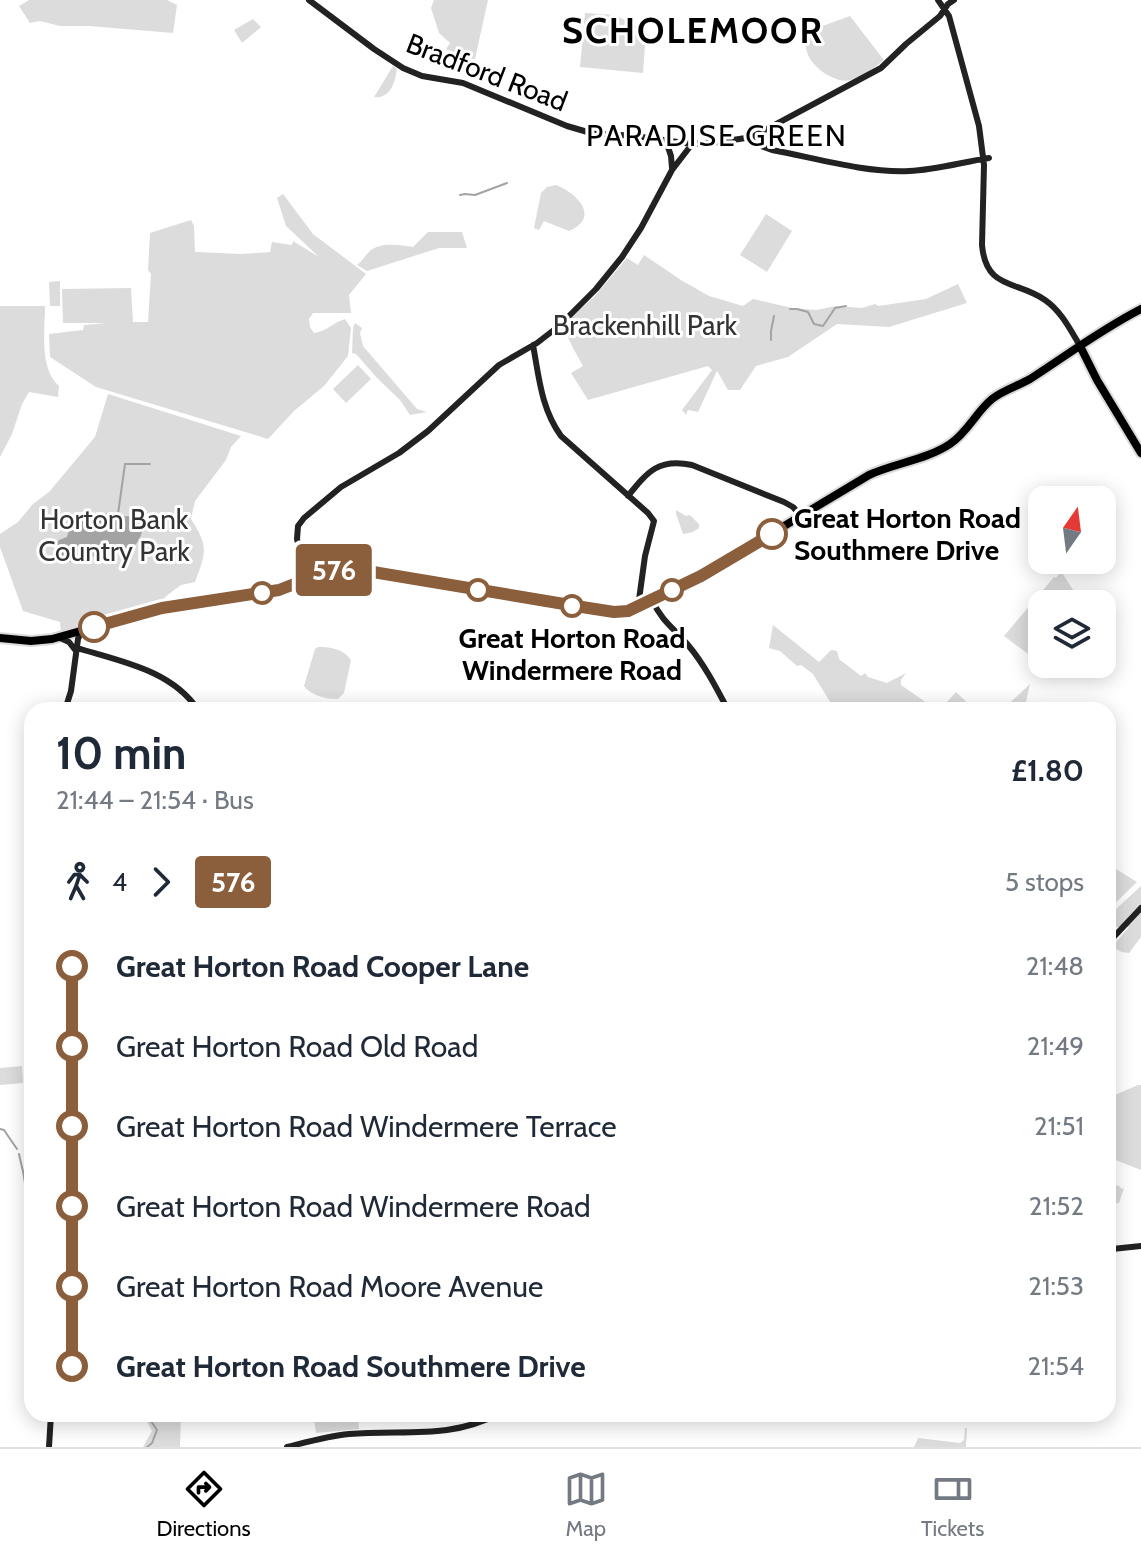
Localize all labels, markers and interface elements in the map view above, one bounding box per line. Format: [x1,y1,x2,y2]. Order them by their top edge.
district label: SCHOLEMOOR [562,8,824,52]
street label: Bradford Road [402,26,572,118]
district label: PARADISE GREEN [586,117,848,154]
park label: Brackenhill Park [553,308,738,342]
north arrow [1028,486,1116,574]
map controls [1028,486,1116,678]
place label: Great Horton Road Southmere Drive [794,501,1021,567]
park label: Horton Bank Country Park [38,502,190,568]
marker: Great Horton Road Southmere Drive [757,519,787,549]
line badge: 576 [288,544,380,596]
text: 576 [312,553,356,587]
unlabelled marker [467,579,489,601]
unlabelled marker [661,579,683,601]
unlabelled marker [251,582,273,604]
button: layers [1028,590,1116,678]
marker: Great Horton Road Windermere Road [561,595,583,617]
unlabelled marker [79,612,109,642]
place label: Great Horton Road Windermere Road [459,621,685,687]
text: 10 min [56,727,186,780]
text: £1.80 [1011,752,1084,789]
text: 21:44 – 21:54 · Bus [56,784,254,816]
icon: walk [56,860,100,904]
icon: forward [139,860,183,904]
text: 576 [211,865,255,899]
text: 4 [112,866,127,898]
text: 5 stops [1005,866,1084,898]
text: Great Horton Road Cooper Lane [116,948,529,985]
text: 21:48 [1026,950,1084,982]
text: Great Horton Road Old Road [116,1028,478,1065]
text: 21:49 [1027,1030,1084,1062]
text: Great Horton Road Windermere Terrace [116,1108,617,1145]
text: 21:51 [1034,1110,1084,1142]
text: Great Horton Road Windermere Road [116,1188,591,1225]
text: 21:52 [1029,1190,1084,1222]
text: Great Horton Road Moore Avenue [116,1268,543,1305]
text: 21:53 [1028,1270,1084,1302]
text: Great Horton Road Southmere Drive [116,1348,586,1385]
text: 21:54 [1027,1350,1084,1382]
tab: Directions [157,1467,251,1542]
tab: Map [564,1467,608,1542]
tab: Tickets [921,1467,984,1542]

